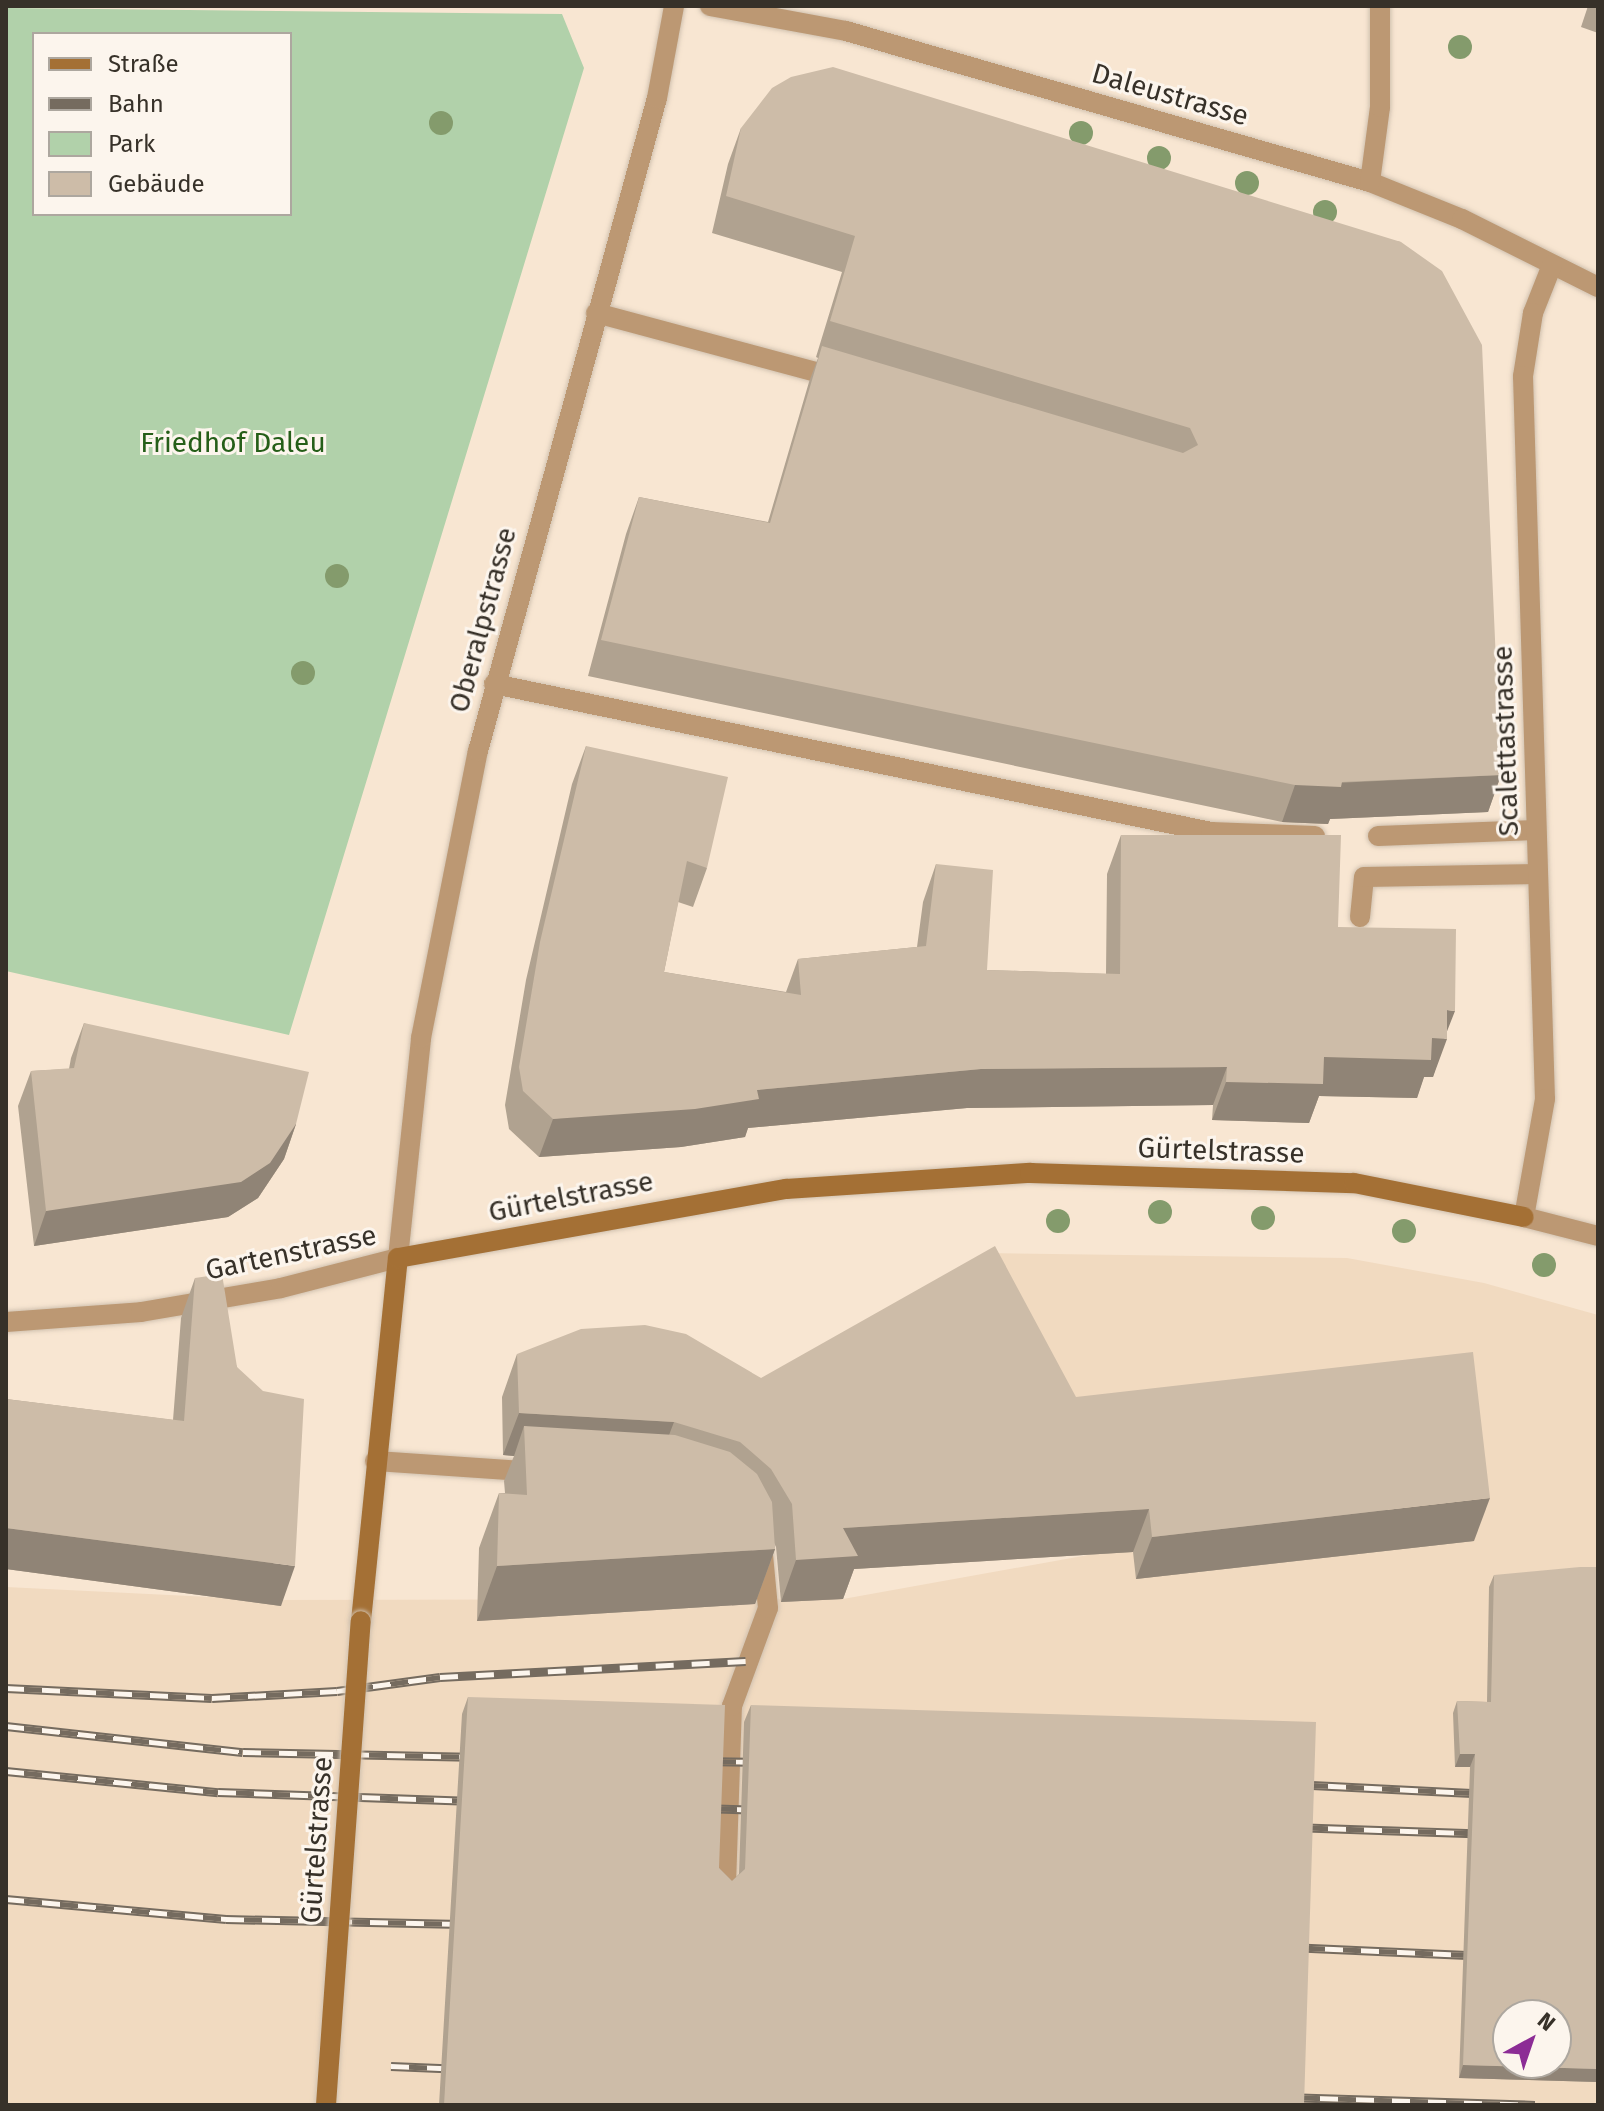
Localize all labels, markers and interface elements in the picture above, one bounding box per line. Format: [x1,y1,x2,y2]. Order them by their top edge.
legend [32,32,292,216]
text: Straße [108,50,179,78]
street label: Daleustrasse [1088,57,1252,133]
text: Bahn [108,90,164,118]
text: Park [108,130,155,158]
text: Gebäude [108,170,205,198]
park label: Friedhof Daleu [140,426,326,460]
street label: Oberalpstrasse [442,524,524,716]
street label: Scalettastrasse [1486,645,1526,837]
street label: Gürtelstrasse [1137,1131,1305,1171]
street label: Gürtelstrasse [486,1165,656,1229]
street label: Gartenstrasse [202,1218,380,1288]
street label: Gürtelstrasse [294,1756,340,1924]
north arrow [1492,1999,1572,2079]
text: N [1532,2007,1561,2037]

